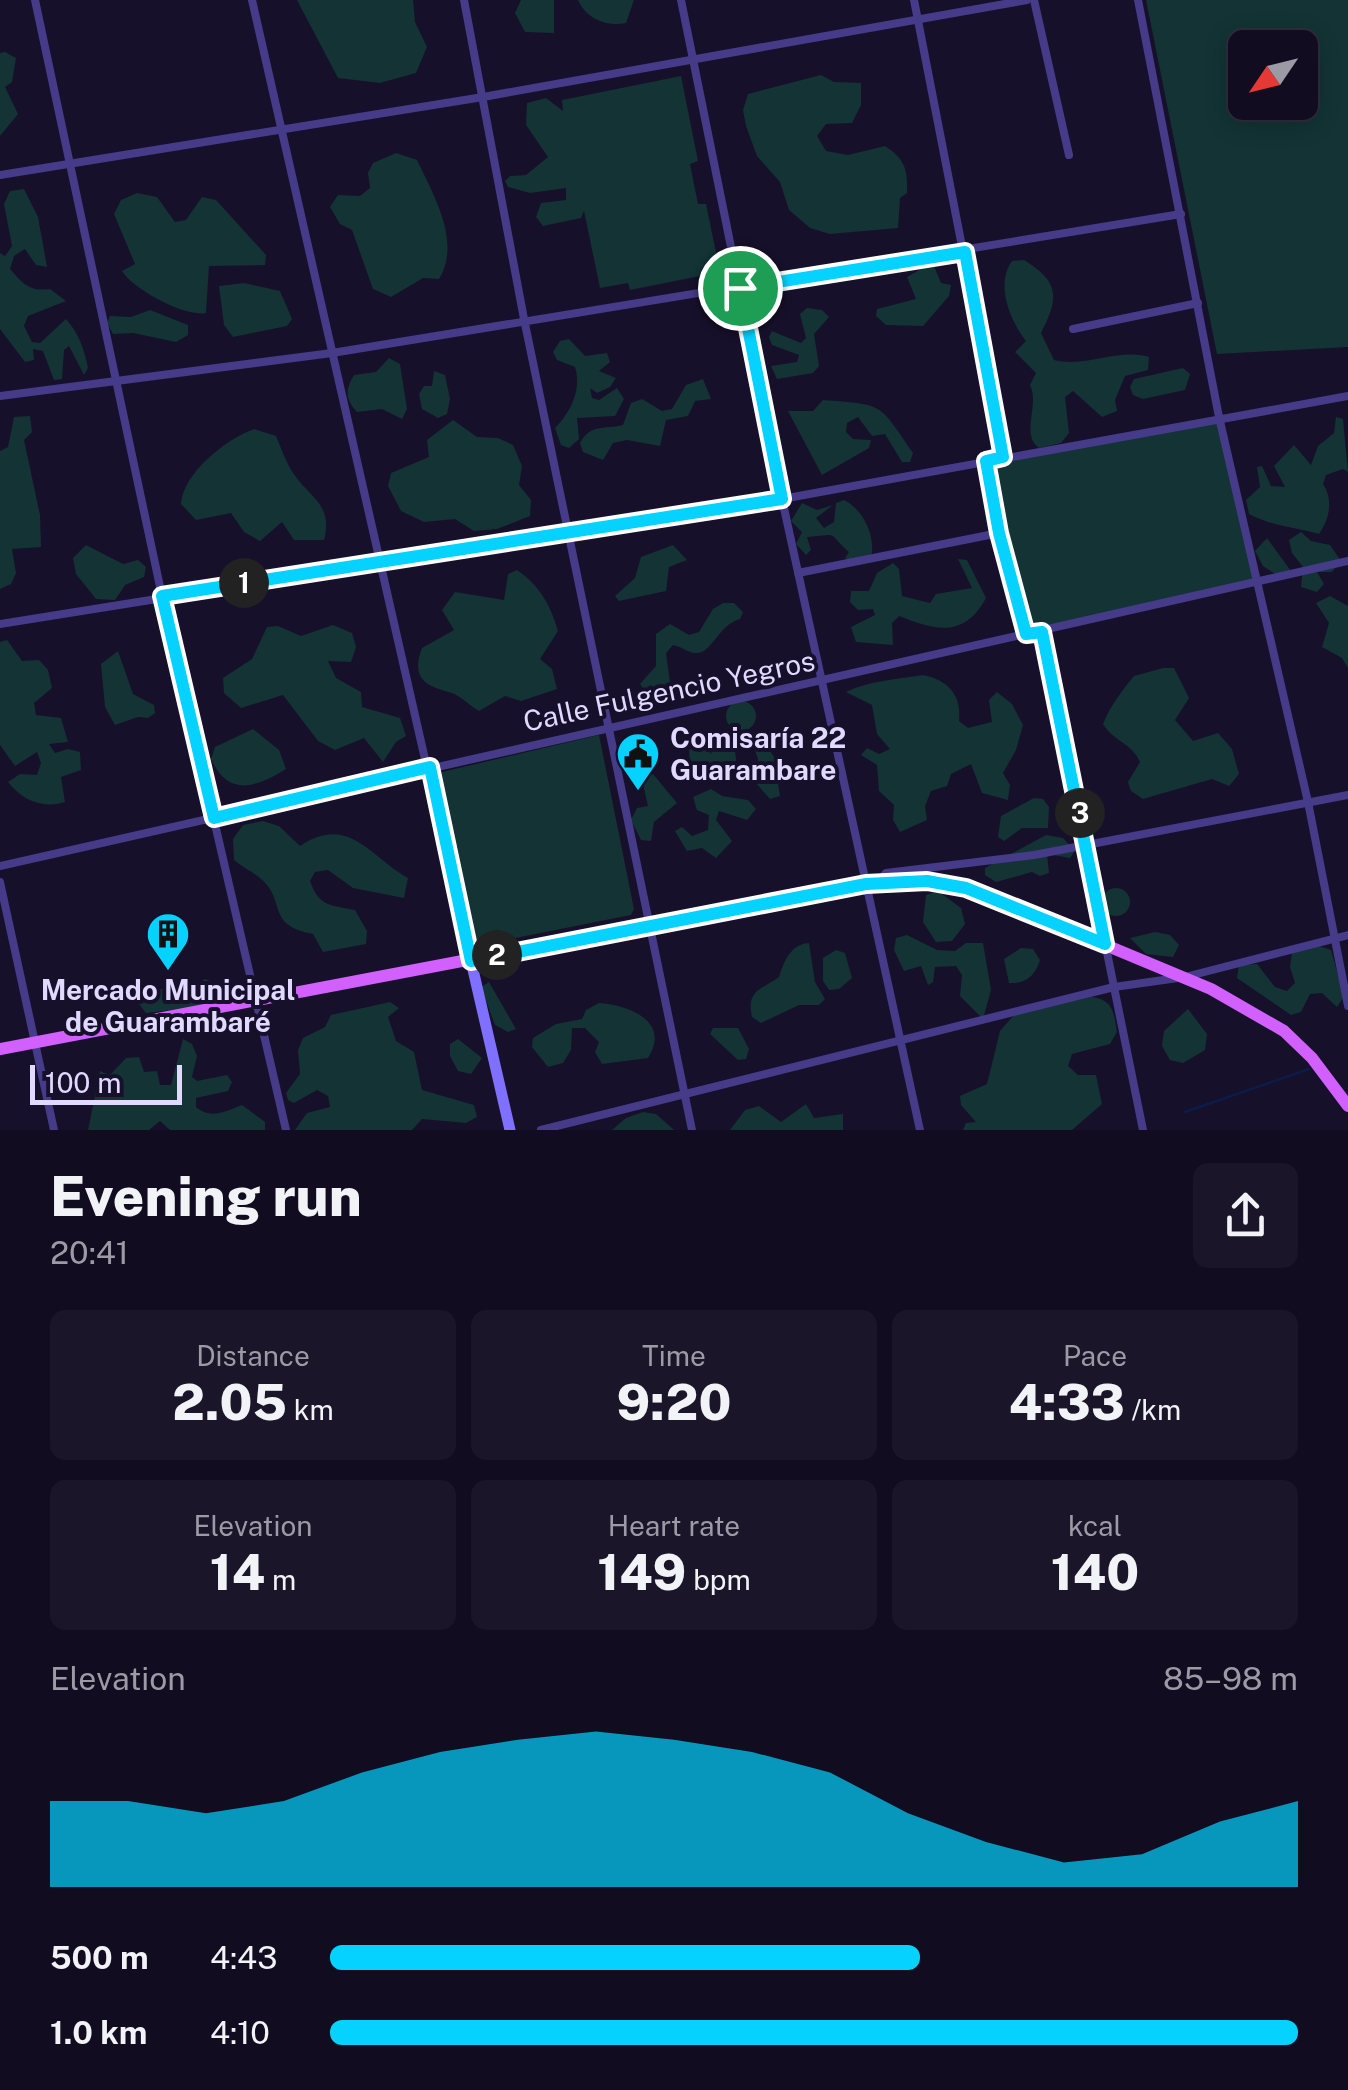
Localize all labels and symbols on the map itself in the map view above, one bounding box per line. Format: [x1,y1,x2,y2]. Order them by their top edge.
north arrow [1228,30,1318,120]
pin [698,246,783,331]
pin: 1 [219,558,269,608]
street label: Calle Fulgencio Yegros [520,643,818,738]
place label: Comisaría 22 Guarambare [670,721,846,786]
public building icon: Comisaría 22 Guarambare [615,731,661,792]
pin: 3 [1055,788,1105,838]
building icon: Mercado Municipal de Guarambaré [145,911,191,972]
pin: 2 [472,930,522,980]
place label: Mercado Municipal de Guarambaré [41,973,295,1038]
scale bar [30,1060,182,1104]

